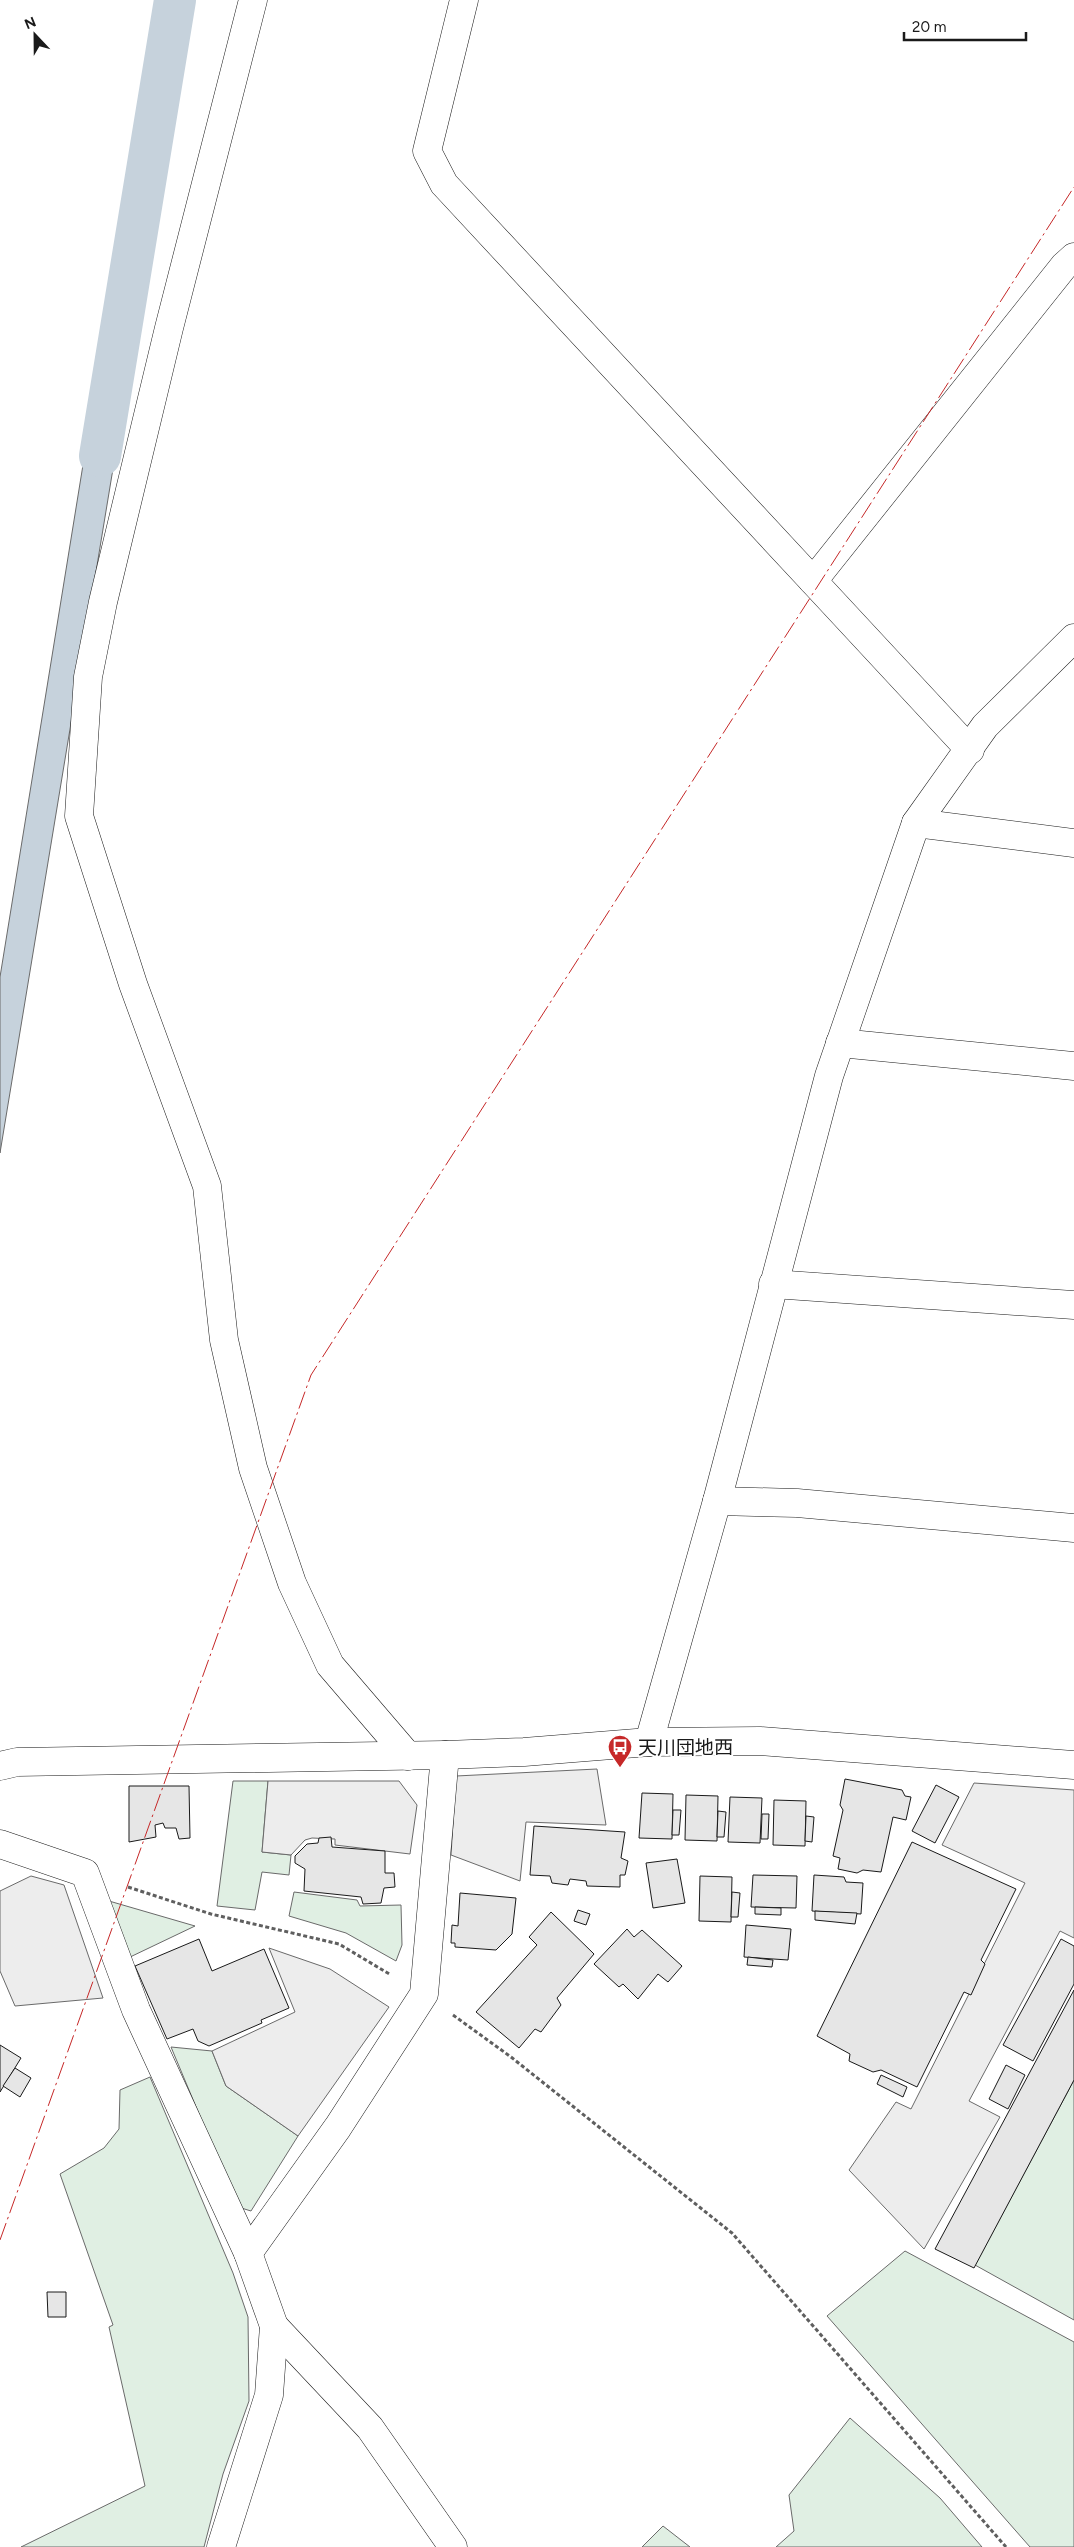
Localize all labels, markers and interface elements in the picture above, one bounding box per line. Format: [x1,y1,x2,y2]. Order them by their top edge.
north arrow [10,10,60,60]
scale bar [904,10,1026,42]
text: N [22,14,39,33]
text: 20 m [912,18,946,36]
bus stop icon: 天川団地西 [607,1734,633,1768]
place label: 天川団地西 [638,1736,733,1759]

